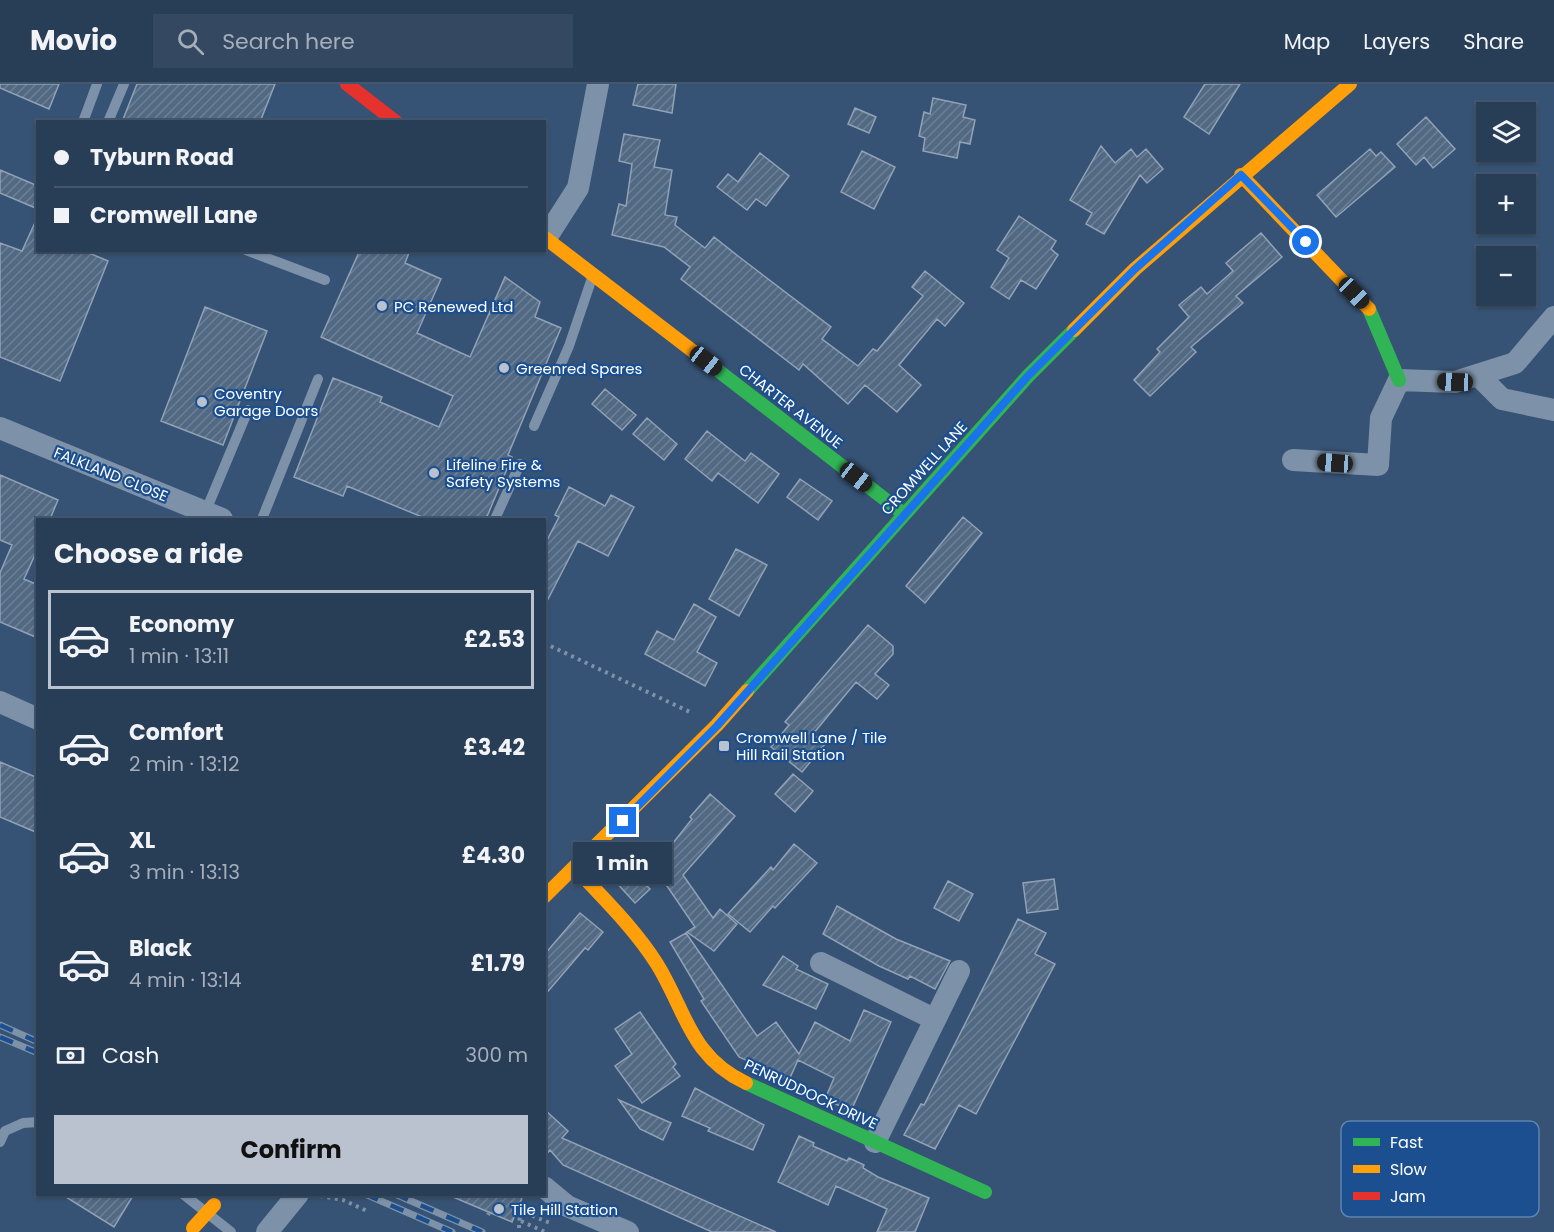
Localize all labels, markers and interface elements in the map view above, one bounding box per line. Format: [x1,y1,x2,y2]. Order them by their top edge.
search box [153,14,573,68]
text: Movio [30,21,117,60]
icon: search [174,25,207,58]
text: Search here [222,26,355,57]
text: Map [1284,27,1330,56]
text: Layers [1363,27,1430,56]
text: Share [1463,27,1524,56]
map controls [1476,102,1536,306]
button: layers [1476,102,1536,162]
text: Tyburn Road [90,142,234,173]
button: + [1476,174,1536,234]
text: Cromwell Lane [90,200,258,231]
route start [1292,228,1319,255]
button: − [1476,246,1536,306]
car [1335,274,1373,312]
place label: PC Renewed Ltd [394,296,513,317]
marker: PC Renewed Ltd [375,299,389,313]
car [686,343,726,379]
place label: Greenred Spares [516,358,642,379]
street label: CHARTER AVENUE [735,359,847,453]
marker: Greenred Spares [497,361,511,375]
car [1437,372,1473,392]
place label: Coventry Garage Doors [214,383,318,421]
marker: Coventry Garage Doors [195,395,209,409]
street label: CROMWELL LANE [876,417,972,519]
street label: FALKLAND CLOSE [51,442,171,506]
car [1316,453,1354,473]
place label: Lifeline Fire & Safety Systems [446,454,560,492]
car [836,459,876,495]
marker: Lifeline Fire & Safety Systems [427,466,441,480]
text: Choose a ride [54,535,243,572]
text: Economy [129,609,234,640]
icon: car [57,613,111,667]
text: £2.53 [464,624,525,655]
text: 1 min · 13:11 [129,642,229,670]
text: Comfort [129,717,223,748]
icon: car [57,721,111,775]
place label: Cromwell Lane / Tile Hill Rail Station [736,727,887,765]
text: £3.42 [463,732,525,763]
marker: Cromwell Lane / Tile Hill Rail Station [717,739,731,753]
text: 2 min · 13:12 [129,750,239,778]
route end [609,807,636,834]
text: XL [129,825,155,856]
icon: car [57,829,111,883]
text: £4.30 [462,840,525,871]
callout: 1 min [574,842,672,884]
text: 1 min [596,849,649,877]
text: 3 min · 13:13 [129,858,240,886]
text: Black [129,933,192,964]
icon: car [57,937,111,991]
text: £1.79 [471,948,525,979]
text: 4 min · 13:14 [129,966,242,994]
icon: cash [54,1039,87,1072]
text: Cash [102,1040,159,1071]
text: 300 m [465,1041,528,1069]
street label: PENRUDDOCK DRIVE [741,1054,881,1134]
button: Confirm [54,1115,528,1184]
legend [1341,1121,1539,1217]
text: Fast [1390,1131,1423,1154]
text: Slow [1390,1158,1427,1181]
text: Jam [1390,1185,1426,1208]
place label: Tile Hill Station [511,1199,618,1220]
marker: Tile Hill Station [492,1202,506,1216]

